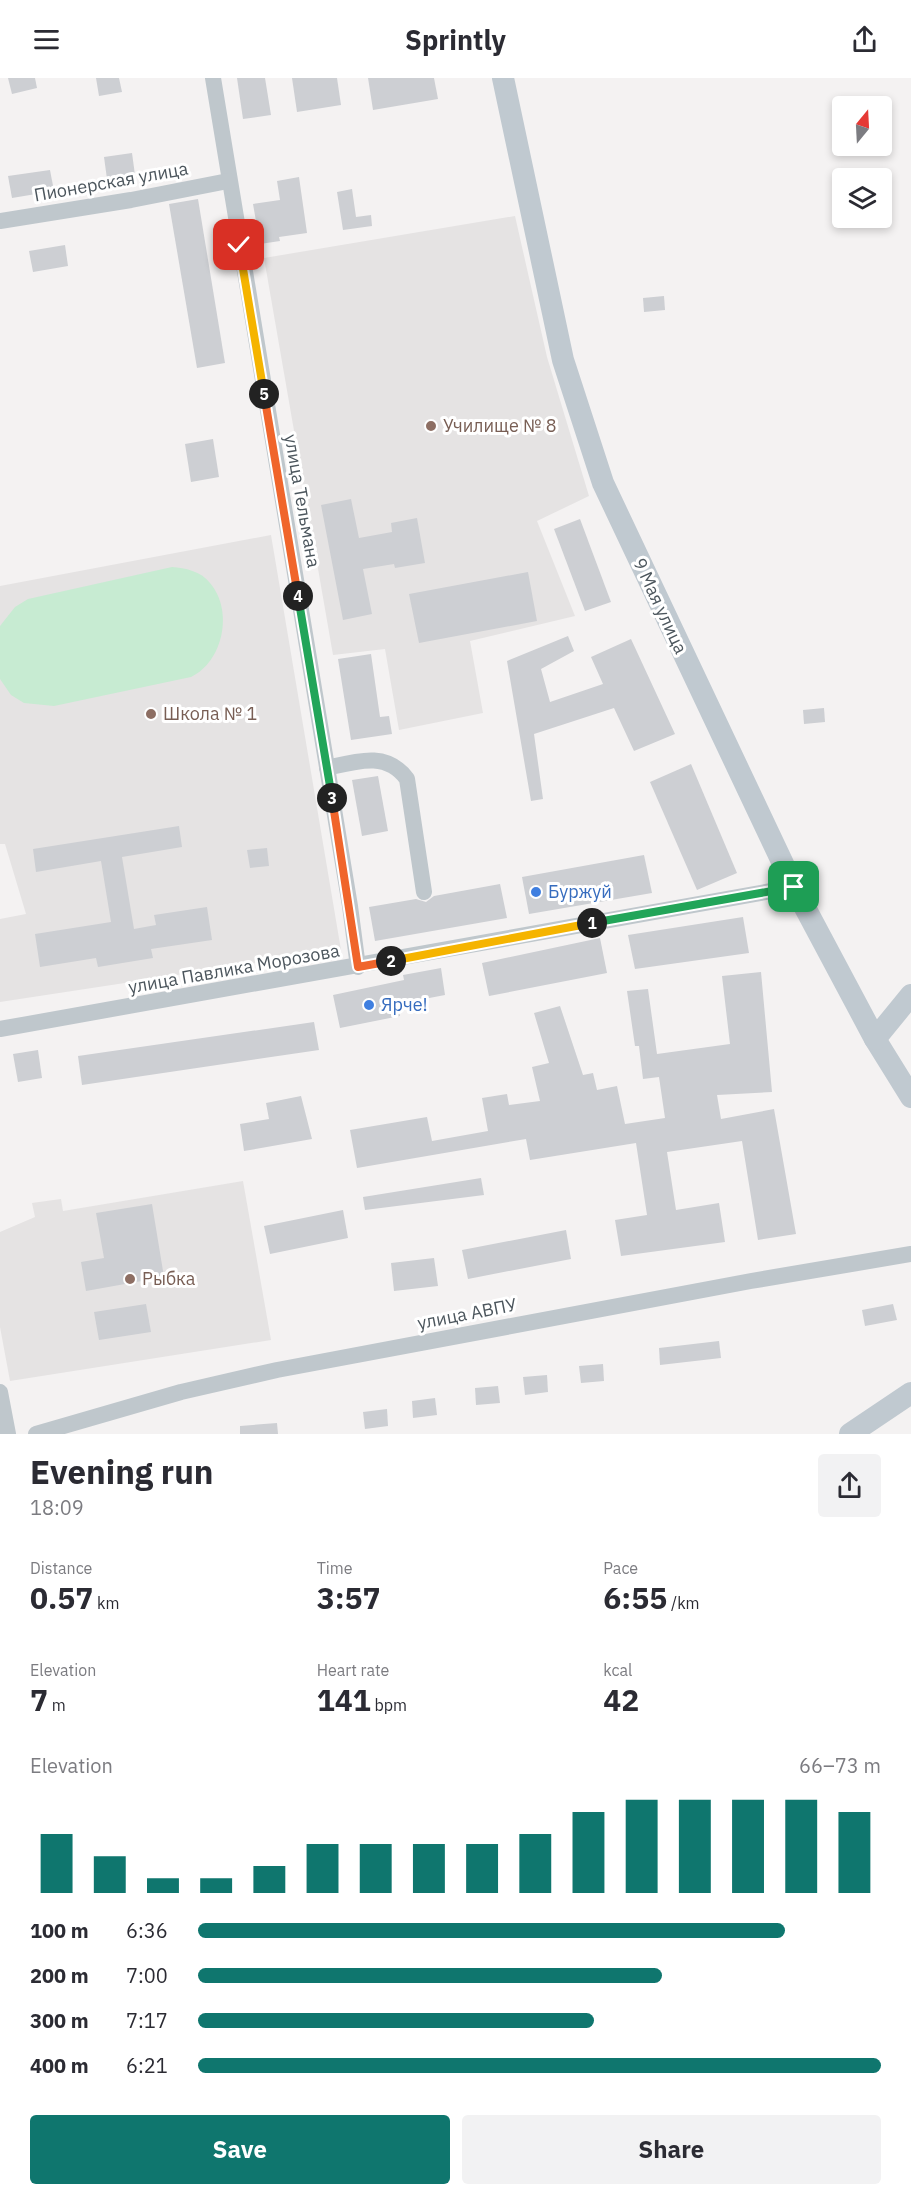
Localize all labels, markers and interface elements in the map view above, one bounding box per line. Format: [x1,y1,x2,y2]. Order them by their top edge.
text: Sprintly [405,22,506,57]
icon: menu [30,23,63,56]
icon: share [848,23,881,56]
north arrow [832,96,892,156]
map controls [832,96,892,228]
street label: Пионерская улица [32,157,190,206]
button: layers [832,168,892,228]
pin [213,219,264,270]
icon: check [222,228,255,261]
pin: 5 [249,379,279,409]
text: 5 [259,384,269,404]
place label: Училище № 8 [443,414,557,437]
marker: Училище № 8 [424,419,438,433]
street label: улица Тельмана [279,432,326,570]
street label: 9 Мая улица [628,554,693,658]
pin: 4 [283,581,313,611]
text: 4 [293,586,303,606]
place label: Школа № 1 [163,702,257,725]
marker: Школа № 1 [144,707,158,721]
pin: 3 [317,783,347,813]
text: 3 [327,788,337,808]
pin [768,861,819,912]
icon: arrive [777,870,810,903]
place label: Буржуй [548,880,612,903]
marker: Буржуй [529,885,543,899]
pin: 1 [577,908,607,938]
text: 1 [587,913,597,933]
street label: улица Павлика Морозова [126,939,342,998]
pin: 2 [376,946,406,976]
text: 2 [386,951,396,971]
place label: Ярче! [381,993,428,1016]
marker: Ярче! [362,998,376,1012]
place label: Рыбка [142,1267,196,1290]
marker: Рыбка [123,1272,137,1286]
street label: улица АВПУ [415,1293,519,1334]
text: Evening run [30,1450,214,1493]
button: share [818,1454,881,1517]
text: 18:09 [30,1494,84,1521]
text: Distance [30,1558,92,1578]
text: Time [317,1558,353,1578]
text: Pace [603,1558,638,1578]
text: 0.57 [30,1578,93,1617]
text: 3:57 [317,1578,381,1617]
text: 6:55 [603,1578,667,1617]
text: km [93,1593,120,1613]
text: /km [667,1593,700,1613]
text: Elevation [30,1660,96,1680]
text: Heart rate [317,1660,389,1680]
text: kcal [603,1660,632,1680]
text: 7 [30,1680,48,1719]
text: 141 [317,1680,371,1719]
text: 42 [603,1680,639,1719]
text: m [48,1695,66,1715]
text: bpm [371,1695,407,1715]
text: Elevation [30,1752,113,1779]
text: 66–73 m [799,1752,881,1779]
text: 100 m [30,1917,89,1944]
text: 6:36 [126,1917,168,1944]
text: 200 m [30,1962,89,1989]
text: 7:00 [126,1962,168,1989]
text: 300 m [30,2007,89,2034]
text: 7:17 [126,2007,168,2034]
text: 400 m [30,2052,89,2079]
text: 6:21 [126,2052,168,2079]
button: Save [30,2115,450,2184]
button: Share [462,2115,881,2184]

